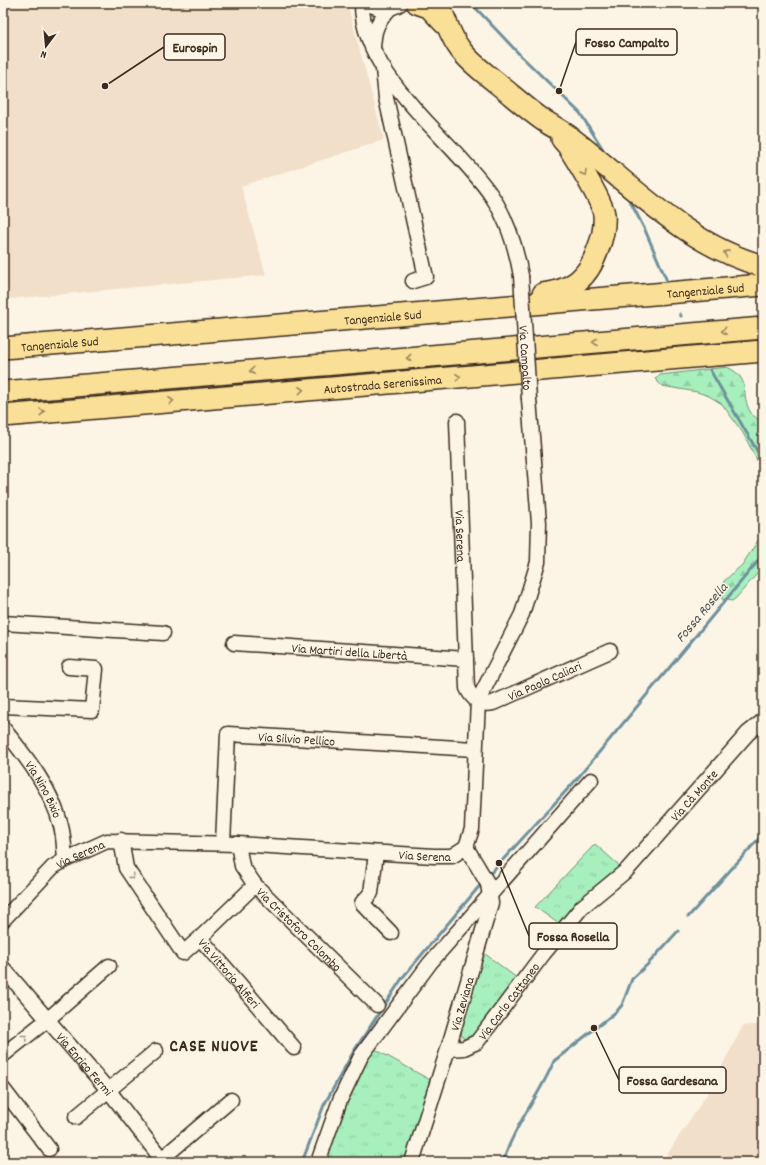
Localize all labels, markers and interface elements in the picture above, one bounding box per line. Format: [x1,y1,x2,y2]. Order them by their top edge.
north arrow [26,26,66,66]
callout: Fosso Campalto [576,29,677,55]
callout: Eurospin [164,34,225,60]
text: Fosso Campalto [585,34,669,54]
text: Eurospin [172,39,218,59]
text: N [38,45,49,62]
one-way arrow [579,169,586,176]
one-way arrow [723,250,731,258]
street label: Tangenziale Sud [666,280,745,305]
street label: Tangenziale Sud [343,306,422,332]
street label: Via Campalto [512,325,535,391]
one-way arrow [721,327,727,336]
street label: Tangenziale Sud [21,333,99,358]
one-way arrow [592,338,598,347]
one-way arrow [406,354,412,363]
one-way arrow [249,367,255,376]
street label: Autostrada Serenissima [323,371,444,401]
one-way arrow [455,373,461,382]
one-way arrow [298,386,304,395]
one-way arrow [168,397,174,406]
one-way arrow [39,408,45,417]
street label: Via Serena [448,510,469,563]
water label: Fossa Rosella [672,578,734,647]
street label: Via Martiri della Libertà [291,640,409,667]
street label: Via Paolo Caliari [505,658,586,707]
street label: Via Silvio Pellico [258,729,336,753]
street label: Via Nino Bixio [19,758,65,821]
street label: Via Cà Monte [667,766,724,827]
street label: Via Serena [53,836,109,875]
street label: Via Serena [398,847,452,868]
one-way arrow [127,873,135,880]
street label: Via Cristoforo Colombo [251,884,345,977]
callout: Fossa Rosella [529,923,617,949]
text: Fossa Rosella [537,928,611,948]
street label: Via Vittorio Alfieri [192,935,264,1014]
street label: Via Carlo Cattaneo [475,959,546,1045]
street label: Via Zeviana [447,974,481,1033]
street label: Via Enrico Fermi [51,1029,117,1101]
one-way arrow [21,1035,28,1042]
district label: CASE NUOVE [169,1036,259,1060]
callout: Fossa Gardesana [619,1067,726,1093]
text: Fossa Gardesana [626,1072,719,1092]

